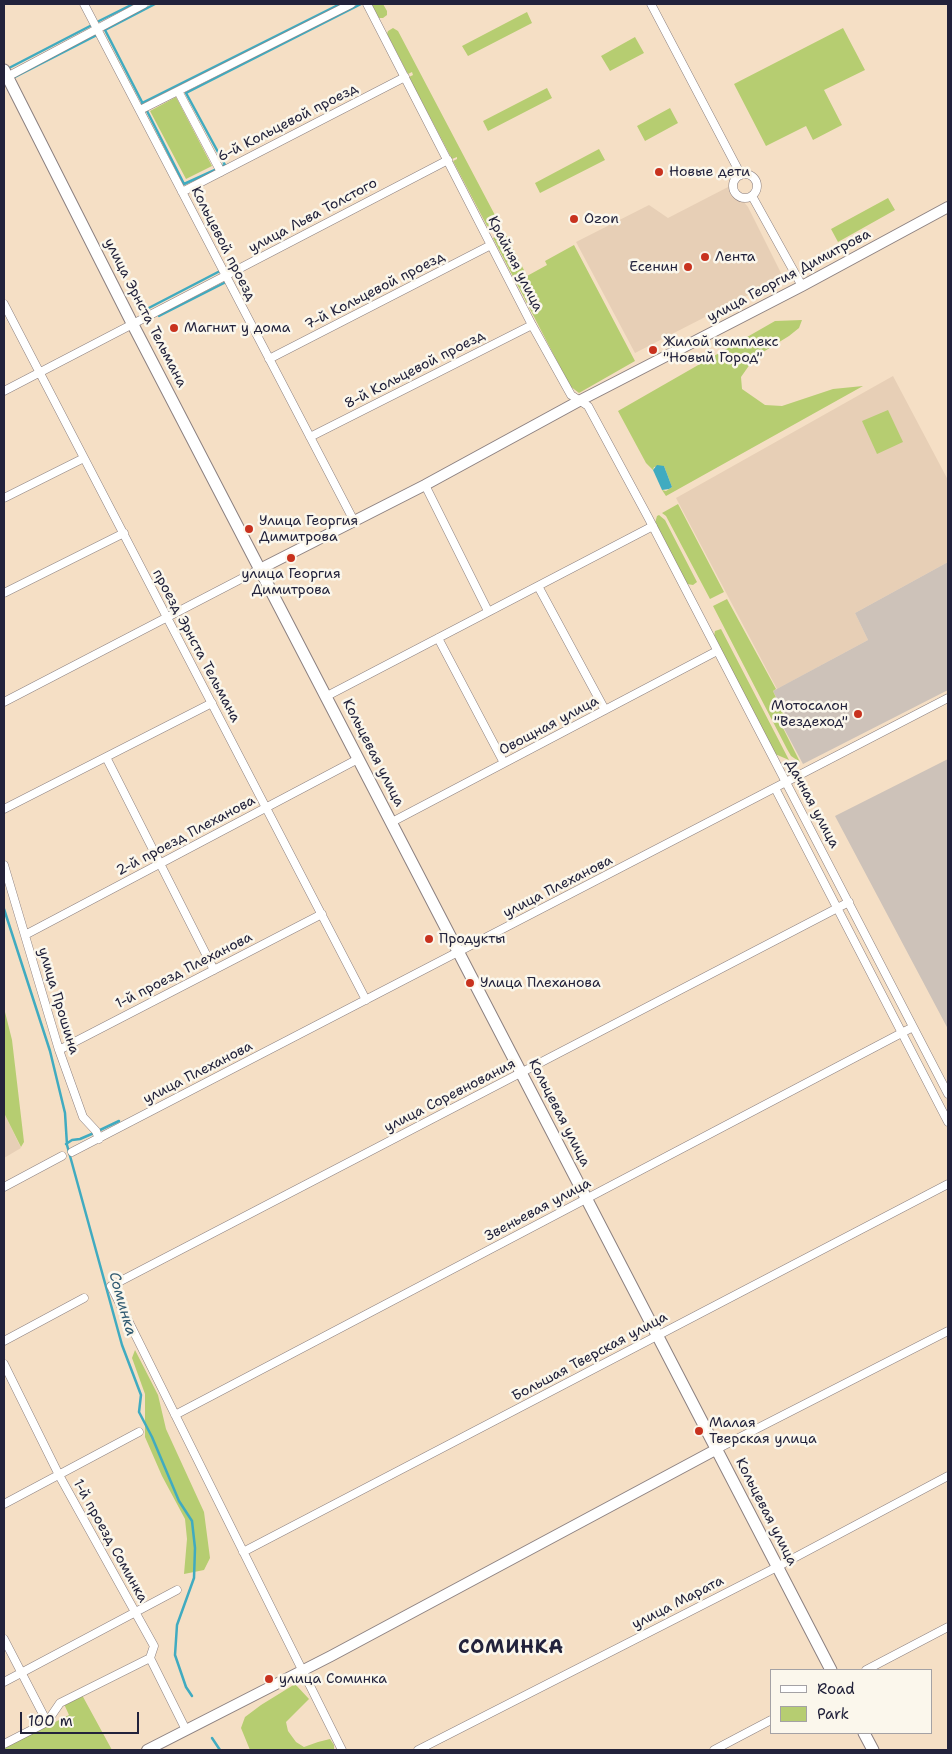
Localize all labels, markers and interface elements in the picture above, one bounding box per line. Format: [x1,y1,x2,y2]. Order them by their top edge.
street label: 6-й Кольцевой проезд [215,80,361,166]
place label: Новые дети [669,164,750,180]
marker: Новые дети [653,166,665,178]
street label: улица Льва Толстого [246,175,380,257]
street label: Кольцевой проезд [187,184,259,304]
place label: Ozon [584,211,619,227]
street label: Крайняя улица [484,213,546,315]
marker: Ozon [568,213,580,225]
street label: улица Георгия Димитрова [704,226,874,326]
street label: улица Эрнста Тельмана [100,236,190,390]
street label: 7-й Кольцевой проезд [302,248,448,334]
place label: Лента [715,249,756,265]
marker: Лента [699,251,711,263]
place label: Есенин [629,259,678,275]
marker: Есенин [682,261,694,273]
place label: Магнит у дома [184,320,290,336]
marker: Магнит у дома [168,322,180,334]
street label: 8-й Кольцевой проезд [342,327,488,413]
place label: Жилой комплекс "Новый Город" [663,334,779,367]
marker: Жилой комплекс "Новый Город" [647,344,659,356]
place label: Улица Георгия Димитрова [259,513,358,546]
marker: Улица Георгия Димитрова [243,523,255,535]
marker: улица Георгия Димитрова [285,552,297,564]
place label: улица Георгия Димитрова [241,566,341,598]
street label: проезд Эрнста Тельмана [149,567,243,725]
street label: Овощная улица [496,693,602,759]
street label: Кольцевая улица [339,696,407,810]
place label: Мотосалон "Вездеход" [771,698,848,730]
marker: Мотосалон "Вездеход" [852,708,864,720]
street label: Дачная улица [782,757,842,851]
street label: 2-й проезд Плеханова [114,792,258,880]
street label: улица Плеханова [500,852,616,922]
street label: 1-й проезд Плеханова [113,929,255,1013]
place label: Продукты [439,931,506,947]
marker: Продукты [423,933,435,945]
street label: улица Прошина [34,945,82,1057]
place label: Улица Плеханова [480,975,601,991]
marker: Улица Плеханова [464,977,476,989]
street label: улица Плеханова [140,1038,256,1108]
street label: улица Соревнования [382,1056,518,1136]
street label: Кольцевая улица [525,1056,593,1170]
street label: Звеньевая улица [482,1175,594,1245]
water label: Соминка [104,1270,140,1338]
street label: Большая Тверская улица [509,1309,671,1405]
place label: Малая Тверская улица [709,1415,817,1448]
marker: Малая Тверская улица [693,1425,705,1437]
street label: Кольцевая улица [732,1455,800,1569]
street label: 1-й проезд Соминка [69,1476,151,1606]
street label: улица Марата [629,1573,727,1633]
district label: СОМИНКА [457,1637,565,1659]
legend [770,1669,932,1734]
place label: улица Соминка [279,1671,387,1687]
marker: улица Соминка [263,1673,275,1685]
text: Road [817,1679,855,1699]
scale bar [22,1702,141,1734]
text: Park [817,1704,849,1724]
text: 100 m [28,1711,73,1731]

